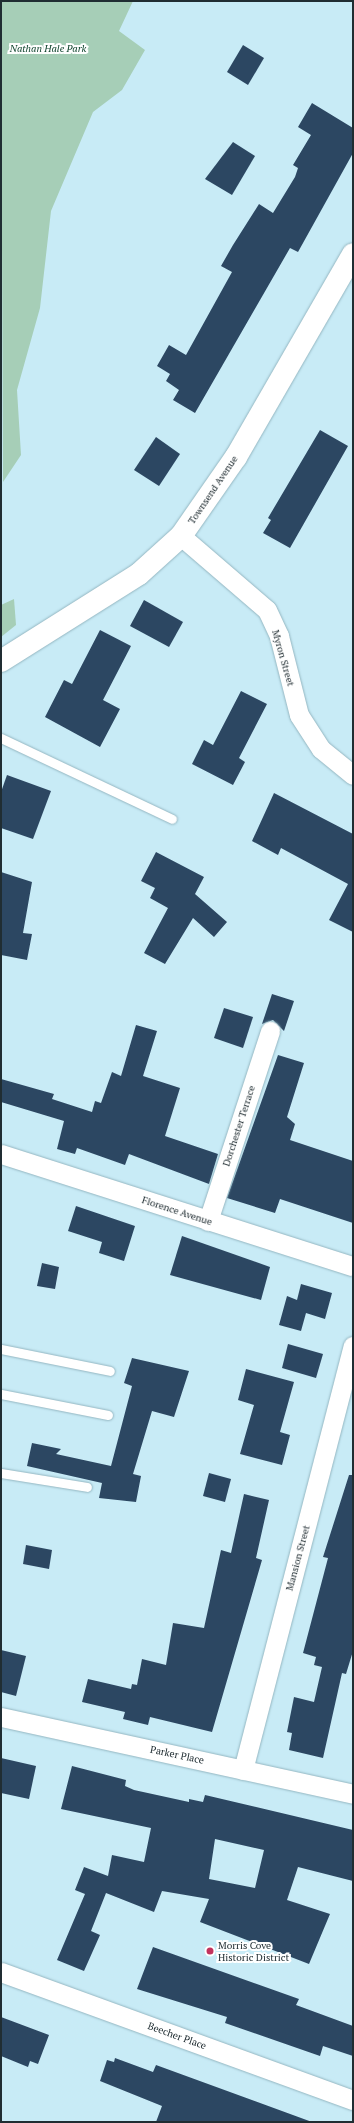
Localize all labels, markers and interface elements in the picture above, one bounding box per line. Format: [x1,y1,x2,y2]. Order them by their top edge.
park label: Nathan Hale Park [10,43,86,55]
street label: Townsend Avenue [186,453,240,527]
street label: Myron Street [269,628,297,688]
street label: Dorchester Terrace [220,1084,258,1168]
street label: Florence Avenue [140,1194,214,1228]
street label: Mansion Street [283,1524,313,1592]
street label: Parker Place [149,1743,205,1767]
place label: Morris Cove Historic District [218,1939,289,1962]
marker: Morris Cove Historic District [205,1946,215,1956]
street label: Beecher Place [146,2020,208,2052]

